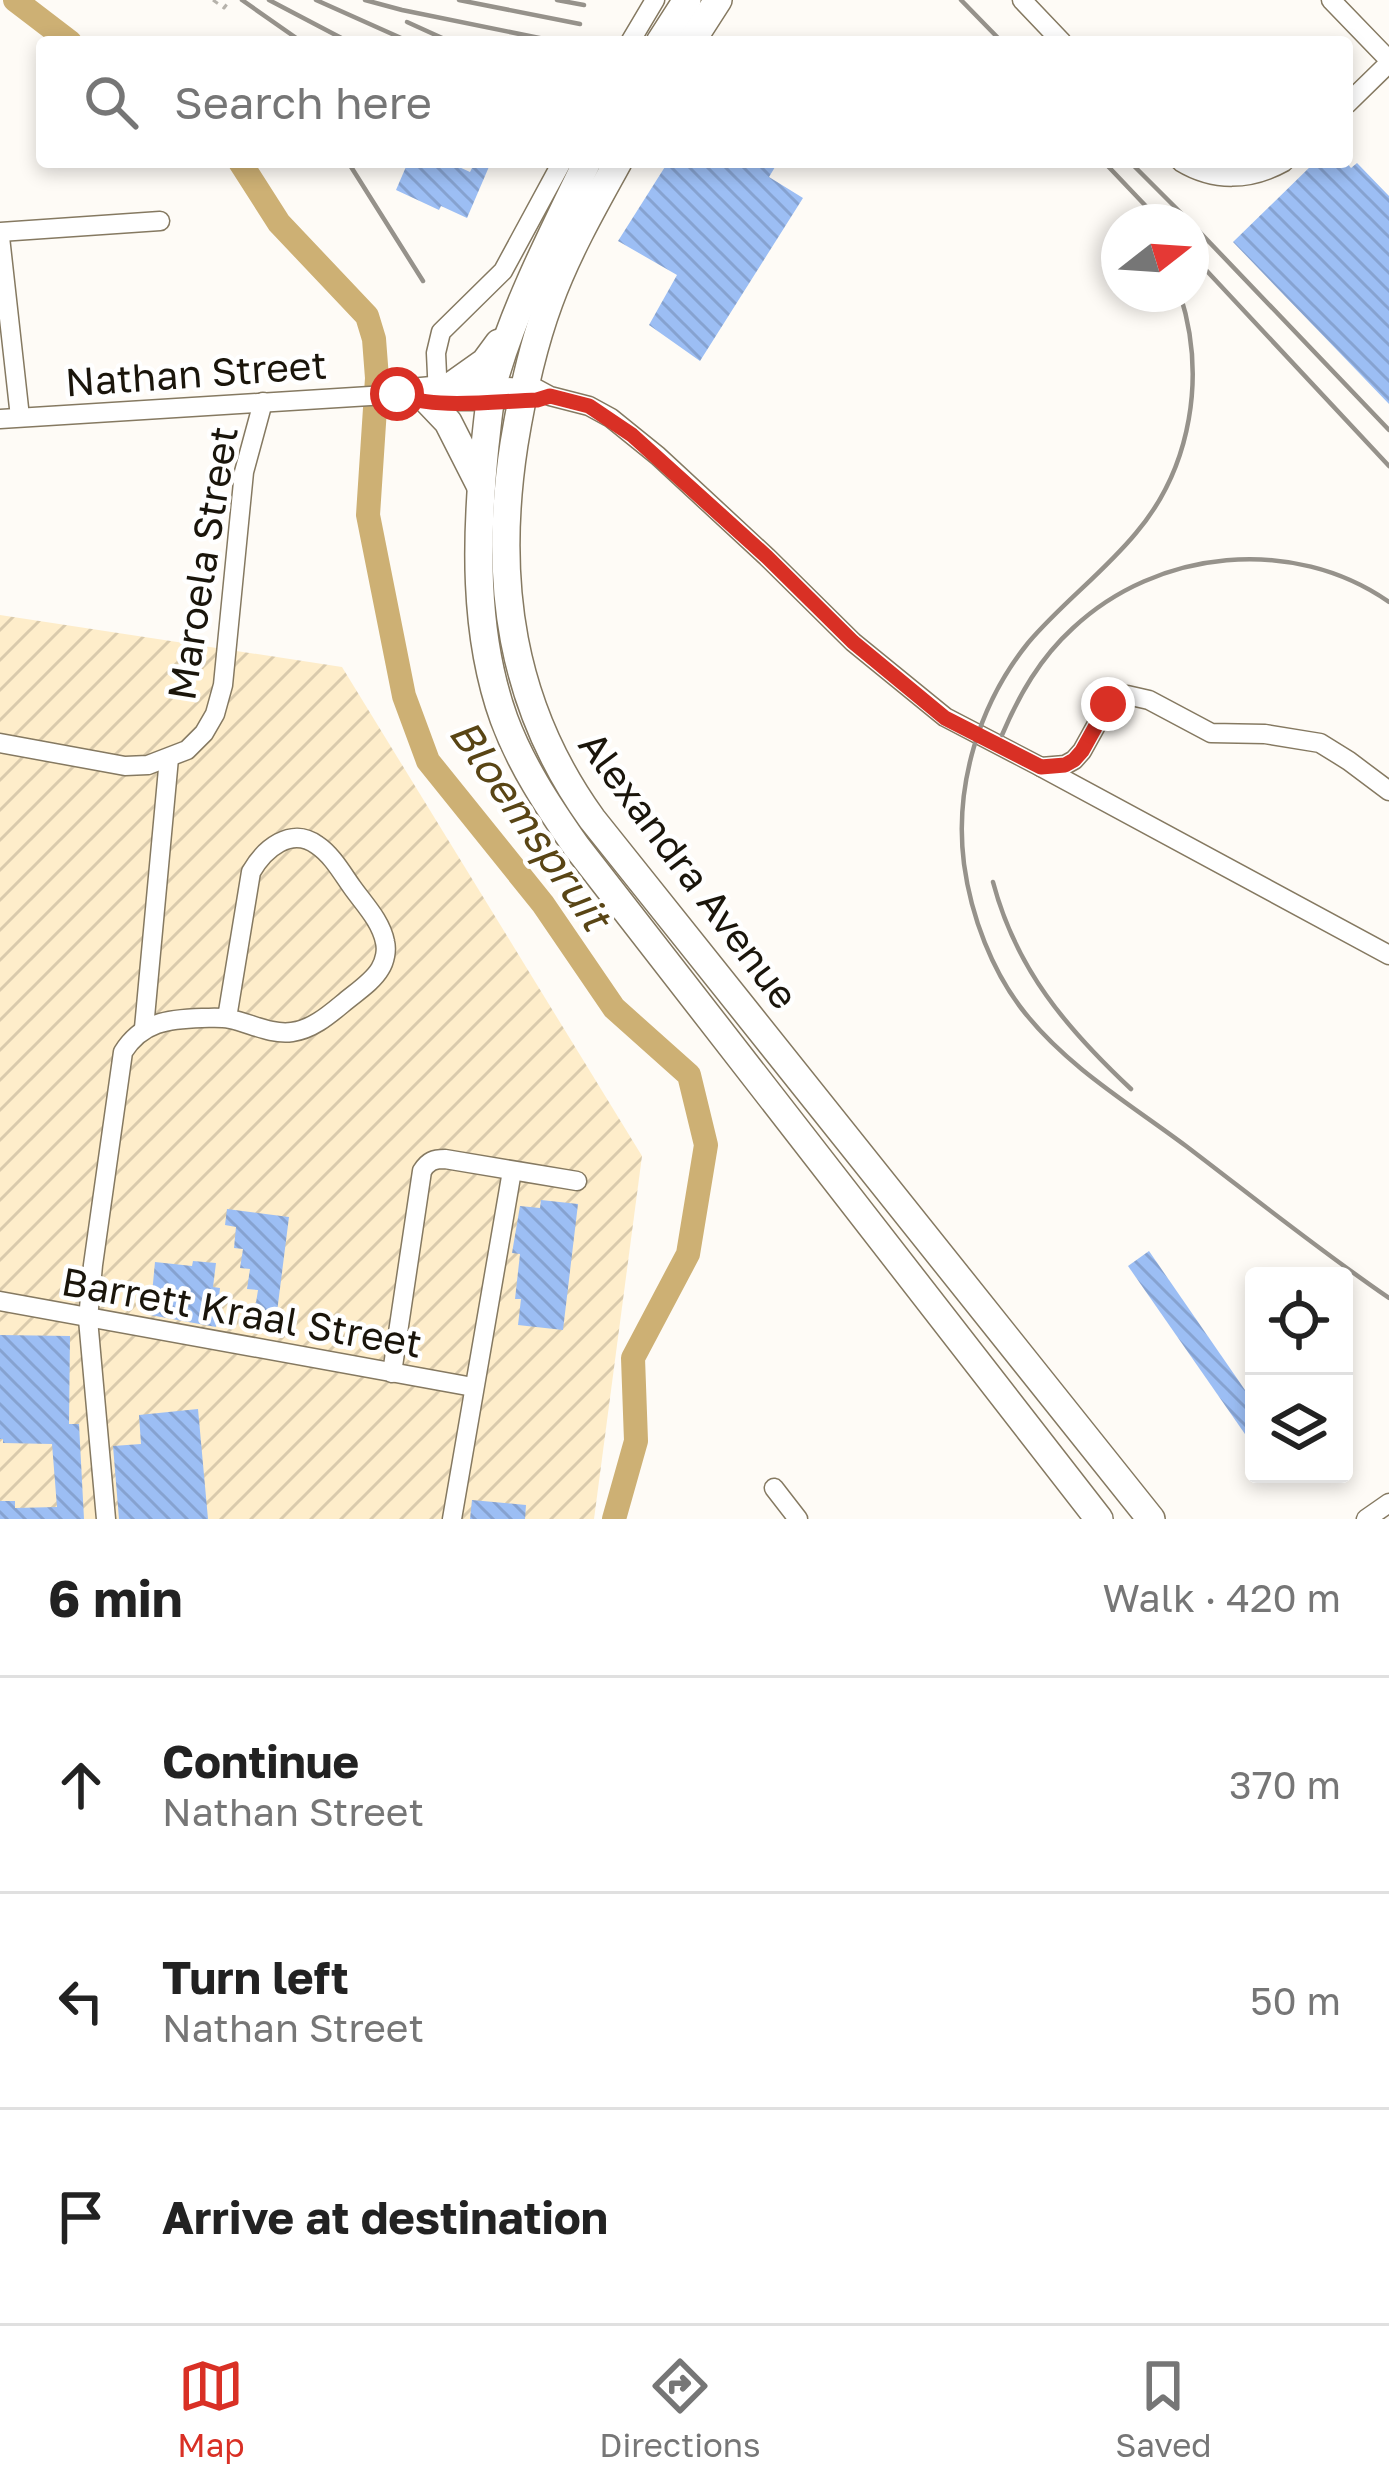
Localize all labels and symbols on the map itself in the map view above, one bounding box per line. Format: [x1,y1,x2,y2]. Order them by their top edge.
north arrow [1101,204,1209,312]
street label: Nathan Street [64,340,328,406]
route start [370,367,424,421]
street label: Maroela Street [157,423,247,703]
route end [1081,677,1135,731]
water label: Bloemspruit [440,709,624,942]
street label: Alexandra Avenue [570,722,808,1018]
street label: Barrett Kraal Street [58,1257,426,1367]

